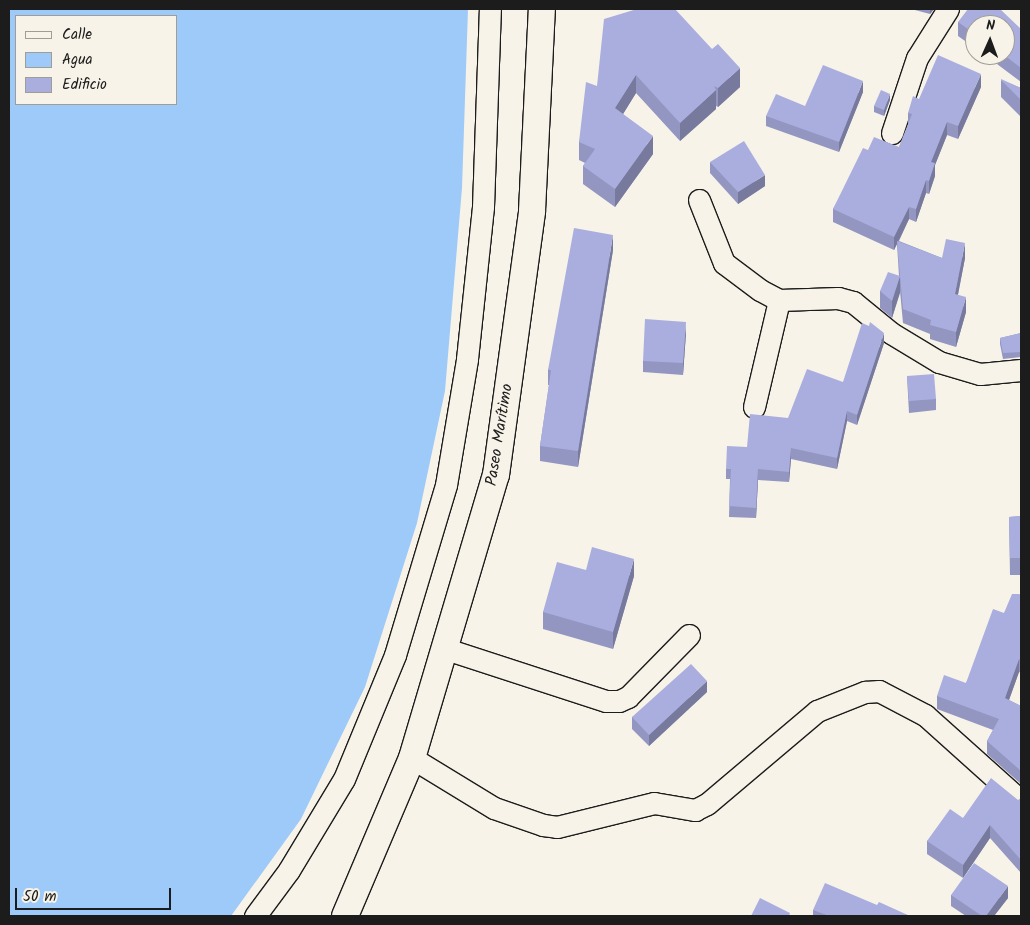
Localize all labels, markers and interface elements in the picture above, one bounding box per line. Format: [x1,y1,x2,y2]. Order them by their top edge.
legend [15,15,178,105]
north arrow [965,15,1015,65]
text: N [986,15,995,37]
text: Calle [62,23,92,47]
text: Agua [62,48,93,72]
text: Edificio [62,73,107,97]
street label: Paseo Marítimo [482,383,518,487]
scale bar [18,878,174,910]
text: 50 m [23,885,57,909]

